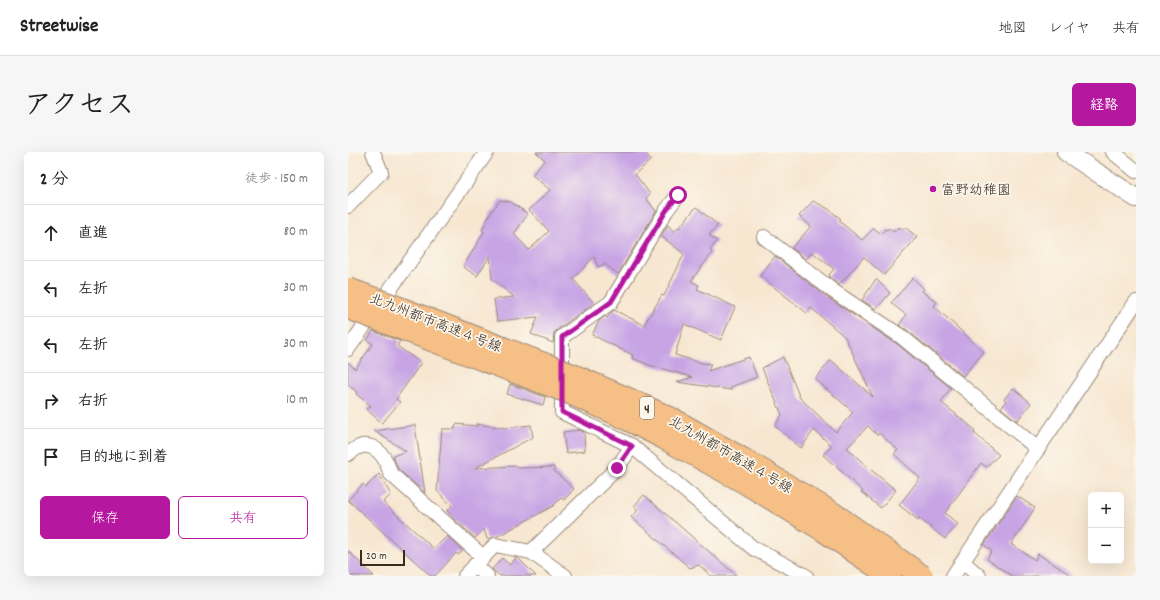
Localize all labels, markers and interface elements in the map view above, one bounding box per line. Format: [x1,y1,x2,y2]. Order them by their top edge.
text: Streetwise [20,14,98,41]
text: 地図 [999,19,1027,39]
text: レイヤ [1049,19,1090,39]
text: 共有 [1112,19,1140,39]
button: 経路 [1072,83,1136,126]
text: アクセス [24,88,134,128]
text: 2 分 [40,169,68,193]
text: 徒歩 · 150 m [245,170,308,189]
place label: 富野幼稚園 [941,181,1011,201]
marker: 富野幼稚園 [928,184,938,194]
route start [669,186,687,204]
icon: ahead [40,222,62,244]
text: 直進 [78,223,108,245]
text: 80 m [284,223,308,242]
icon: left [40,278,62,300]
text: 左折 [78,279,108,301]
text: 30 m [283,279,308,298]
street label: 北九州都市高速４号線 [366,289,504,358]
icon: left [40,334,62,356]
text: 左折 [78,335,108,357]
text: 30 m [283,335,308,354]
icon: right [40,390,62,412]
text: 右折 [78,391,108,413]
text: 10 m [286,391,308,410]
road number: 4 [640,397,654,419]
street label: 北九州都市高速４号線 [664,412,796,499]
icon: arrive [40,446,62,468]
text: 目的地に到着 [78,447,168,469]
route end [608,459,626,477]
map controls [1088,492,1124,564]
button: + [1088,492,1124,528]
button: 保存 [40,496,170,539]
button: 共有 [178,496,308,539]
button: − [1088,528,1124,564]
scale bar [360,548,405,567]
text: 20 m [366,549,387,565]

